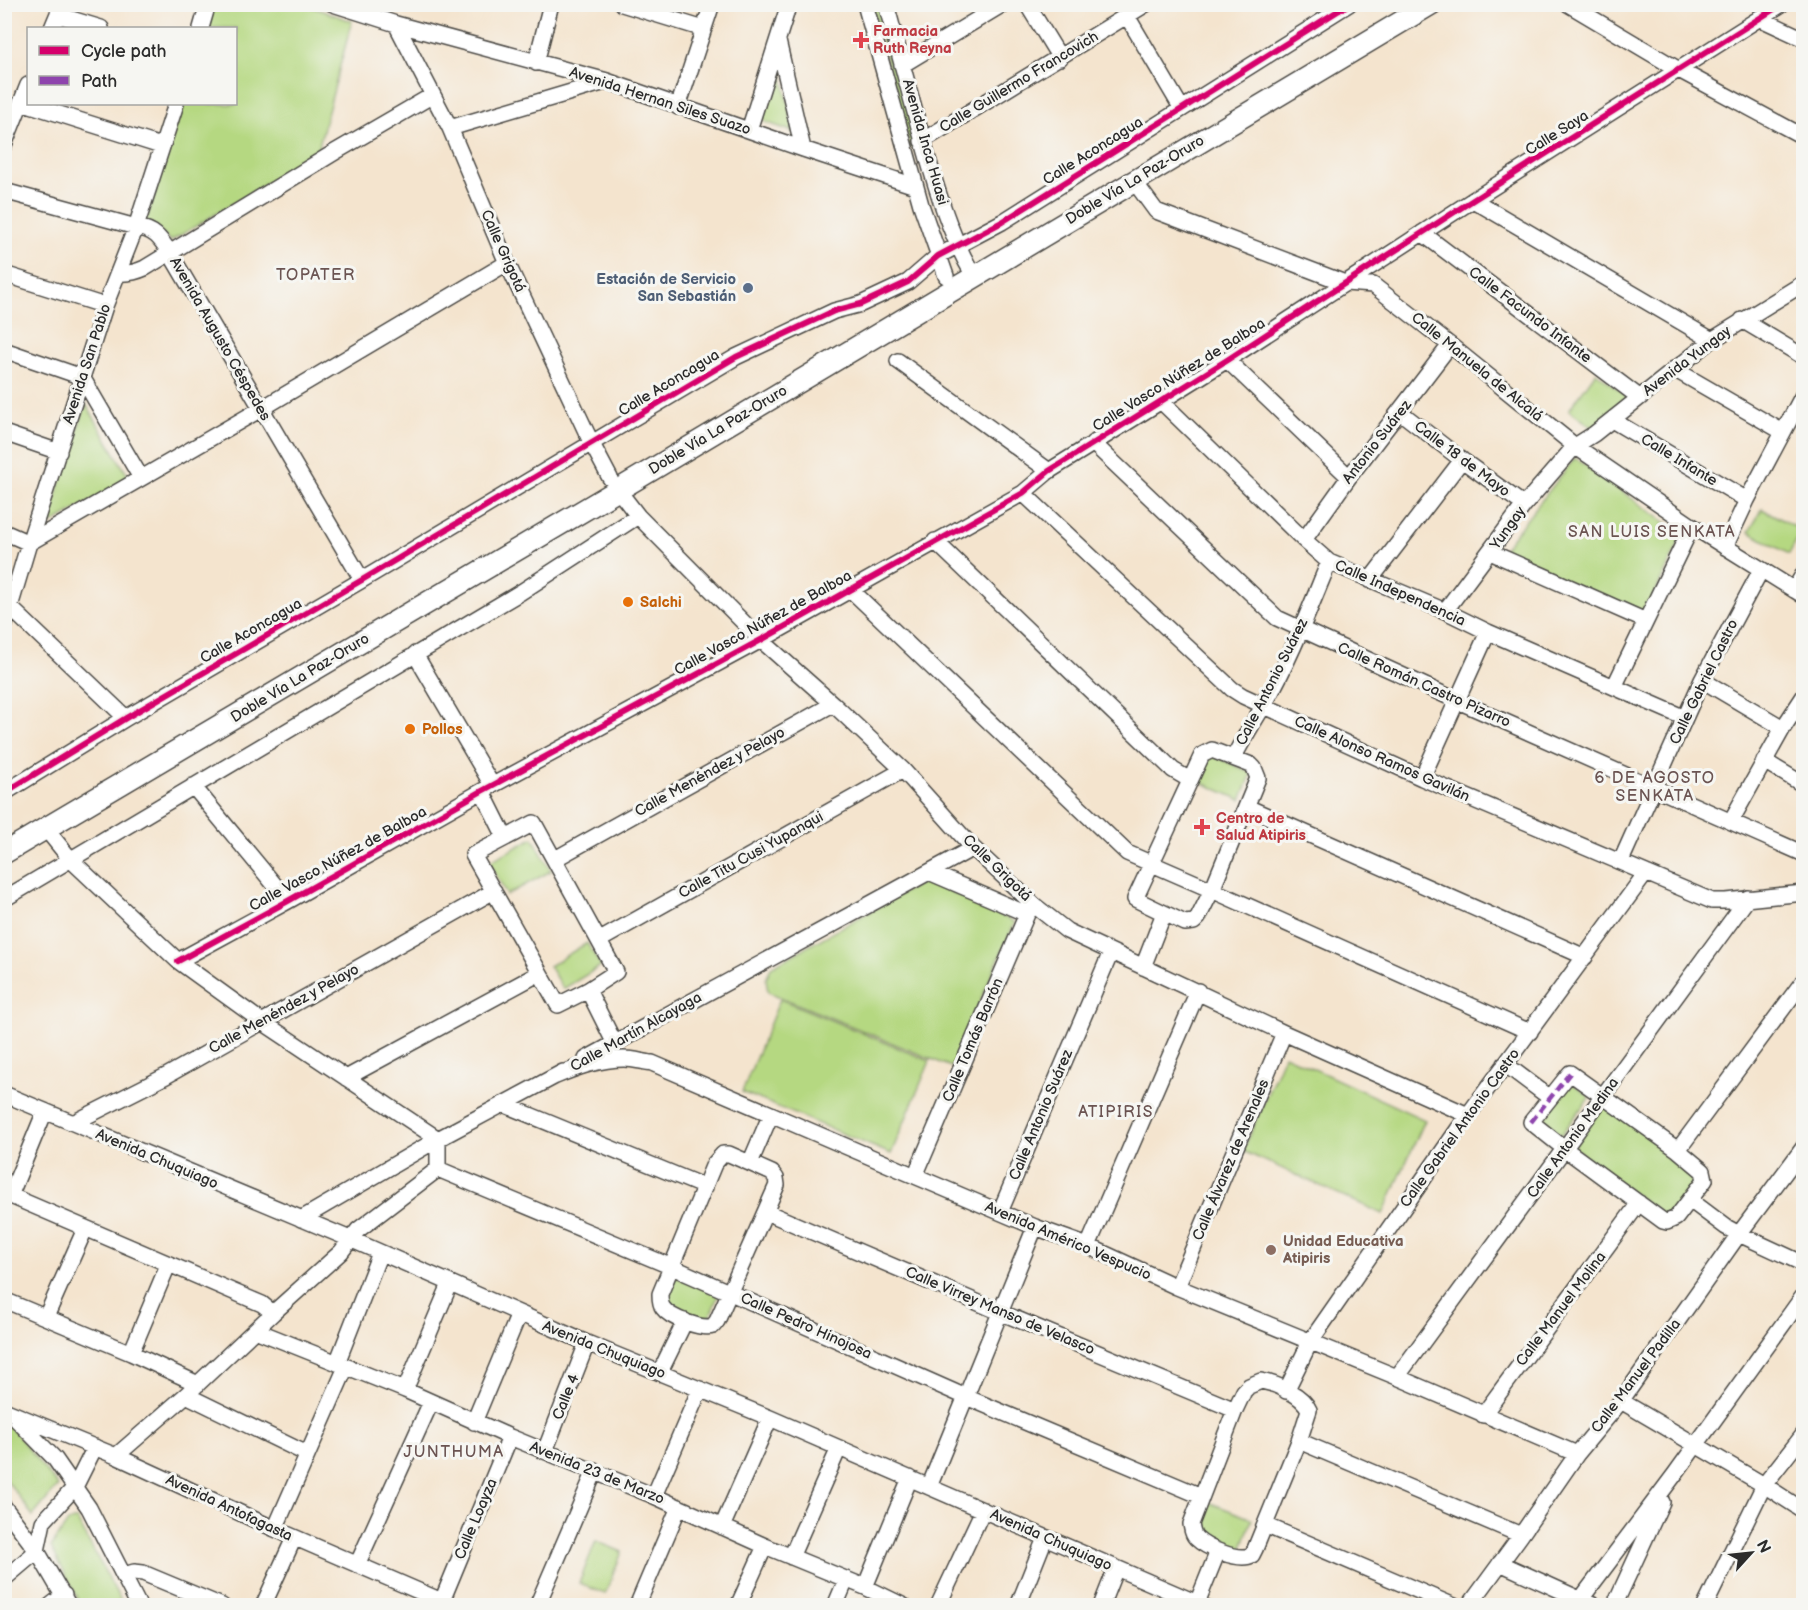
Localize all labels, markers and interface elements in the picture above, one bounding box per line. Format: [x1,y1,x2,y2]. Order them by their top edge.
place label: Farmacia Ruth Reyna [873,22,952,58]
legend [27,27,237,105]
street label: Calle Guillermo Francovich [936,27,1102,137]
marker: Farmacia Ruth Reyna [854,33,868,47]
text: Cycle path [81,41,167,62]
street label: Avenida Hernan Siles Suazo [567,63,753,139]
text: Path [81,71,117,92]
street label: Avenida Inca Huasi [898,77,952,207]
street label: Calle Saya [1522,106,1592,160]
street label: Calle Aconcagua [1039,113,1147,189]
street label: Doble Vía La Paz-Oruro [1062,131,1208,229]
street label: Calle Grigotá [476,207,530,295]
street label: Avenida Augusto Céspedes [165,254,275,425]
street label: Calle Facundo Infante [1465,263,1595,367]
district label: TOPATER [276,266,356,285]
place label: Estación de Servicio San Sebastián [596,270,736,306]
marker: Estación de Servicio San Sebastián [741,281,755,295]
street label: Avenida San Pablo [59,302,115,426]
street label: Calle Manuela de Alcalá [1407,308,1547,426]
street label: Calle Vasco Núñez de Balboa [1089,314,1269,436]
street label: Avenida Yungay [1639,321,1735,400]
street label: Calle Aconcagua [615,345,723,421]
street label: Doble Vía La Paz-Oruro [645,381,791,479]
street label: Antonio Suárez [1338,395,1416,488]
street label: Calle 18 de Mayo [1410,417,1514,501]
street label: Calle Infante [1637,430,1721,490]
street label: Yungay [1485,503,1530,554]
district label: SAN LUIS SENKATA [1568,523,1736,542]
street label: Calle Independencia [1332,556,1468,630]
street label: Calle Vasco Núñez de Balboa [671,566,855,680]
place label: Salchi [640,593,682,612]
street label: Calle Aconcagua [197,594,305,668]
marker: Salchi [621,595,635,609]
street label: Calle Antonio Suárez [1232,614,1313,749]
street label: Calle Gabriel Castro [1665,616,1743,748]
street label: Doble Vía La Paz-Oruro [227,629,373,727]
street label: Calle Román Castro Pizarro [1334,638,1514,732]
street label: Calle Alonso Ramos Gavilán [1291,712,1473,806]
place label: Pollos [422,720,463,739]
marker: Pollos [403,722,417,736]
street label: Calle Menéndez y Pelayo [632,723,788,821]
district label: 6 DE AGOSTO SENKATA [1595,769,1715,806]
street label: Calle Vasco Núñez de Balboa [246,802,430,916]
street label: Calle Titu Cusi Yupanqui [675,807,827,903]
place label: Centro de Salud Atipiris [1216,809,1306,845]
marker: Centro de Salud Atipiris [1193,818,1211,836]
street label: Calle Grigotá [959,830,1035,906]
street label: Calle Menéndez y Pelayo [206,960,362,1058]
street label: Calle Tomás Barrón [938,975,1008,1105]
street label: Calle Martín Alcayaga [567,988,705,1076]
street label: Calle Gabriel Antonio Castro [1396,1045,1524,1211]
street label: Calle Antonio Suárez [1005,1046,1077,1183]
street label: Calle Antonio Medina [1523,1074,1623,1202]
street label: Calle Álvarez de Arenales [1188,1076,1274,1243]
district label: ATIPIRIS [1078,1103,1154,1122]
street label: Avenida Chuquiago [93,1125,221,1193]
street label: Avenida Américo Vespucio [982,1197,1154,1285]
place label: Unidad Educativa Atipiris [1282,1232,1404,1268]
marker: Unidad Educativa Atipiris [1264,1243,1278,1257]
street label: Calle Manuel Molina [1512,1248,1610,1370]
street label: Calle Virrey Manso de Velasco [902,1262,1098,1360]
street label: Calle Pedro Hinojosa [737,1288,875,1364]
street label: Calle Manuel Padilla [1587,1315,1685,1437]
street label: Avenida Chuquiago [540,1317,668,1383]
street label: Calle 4 [548,1371,584,1423]
street label: Avenida 23 de Marzo [527,1437,667,1509]
district label: JUNTHUMA [404,1443,505,1462]
street label: Avenida Antofagasta [163,1470,295,1546]
street label: Calle Loayza [450,1476,502,1562]
street label: Avenida Chuquiago [987,1505,1115,1575]
north arrow [1721,1523,1781,1583]
text: N [1752,1537,1774,1557]

